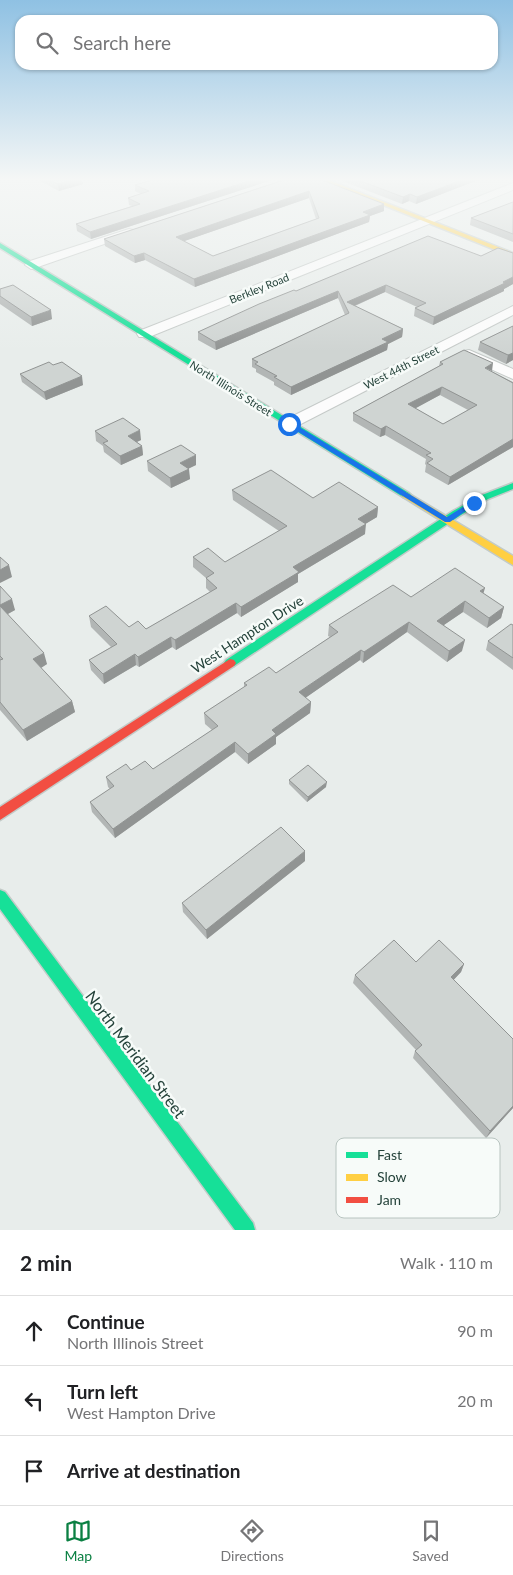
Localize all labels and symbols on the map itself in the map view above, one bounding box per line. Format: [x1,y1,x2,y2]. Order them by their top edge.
street label: Berkley Road [227,270,291,306]
street label: West 44th Street [361,342,441,392]
street label: North Illinois Street [188,358,274,418]
route start [278,413,301,436]
route end [463,492,486,515]
street label: West Hampton Drive [188,591,306,677]
street label: North Meridian Street [82,987,190,1122]
legend [336,1138,500,1218]
text: Fast [377,1146,402,1163]
text: Slow [377,1168,407,1185]
text: Jam [377,1191,401,1208]

